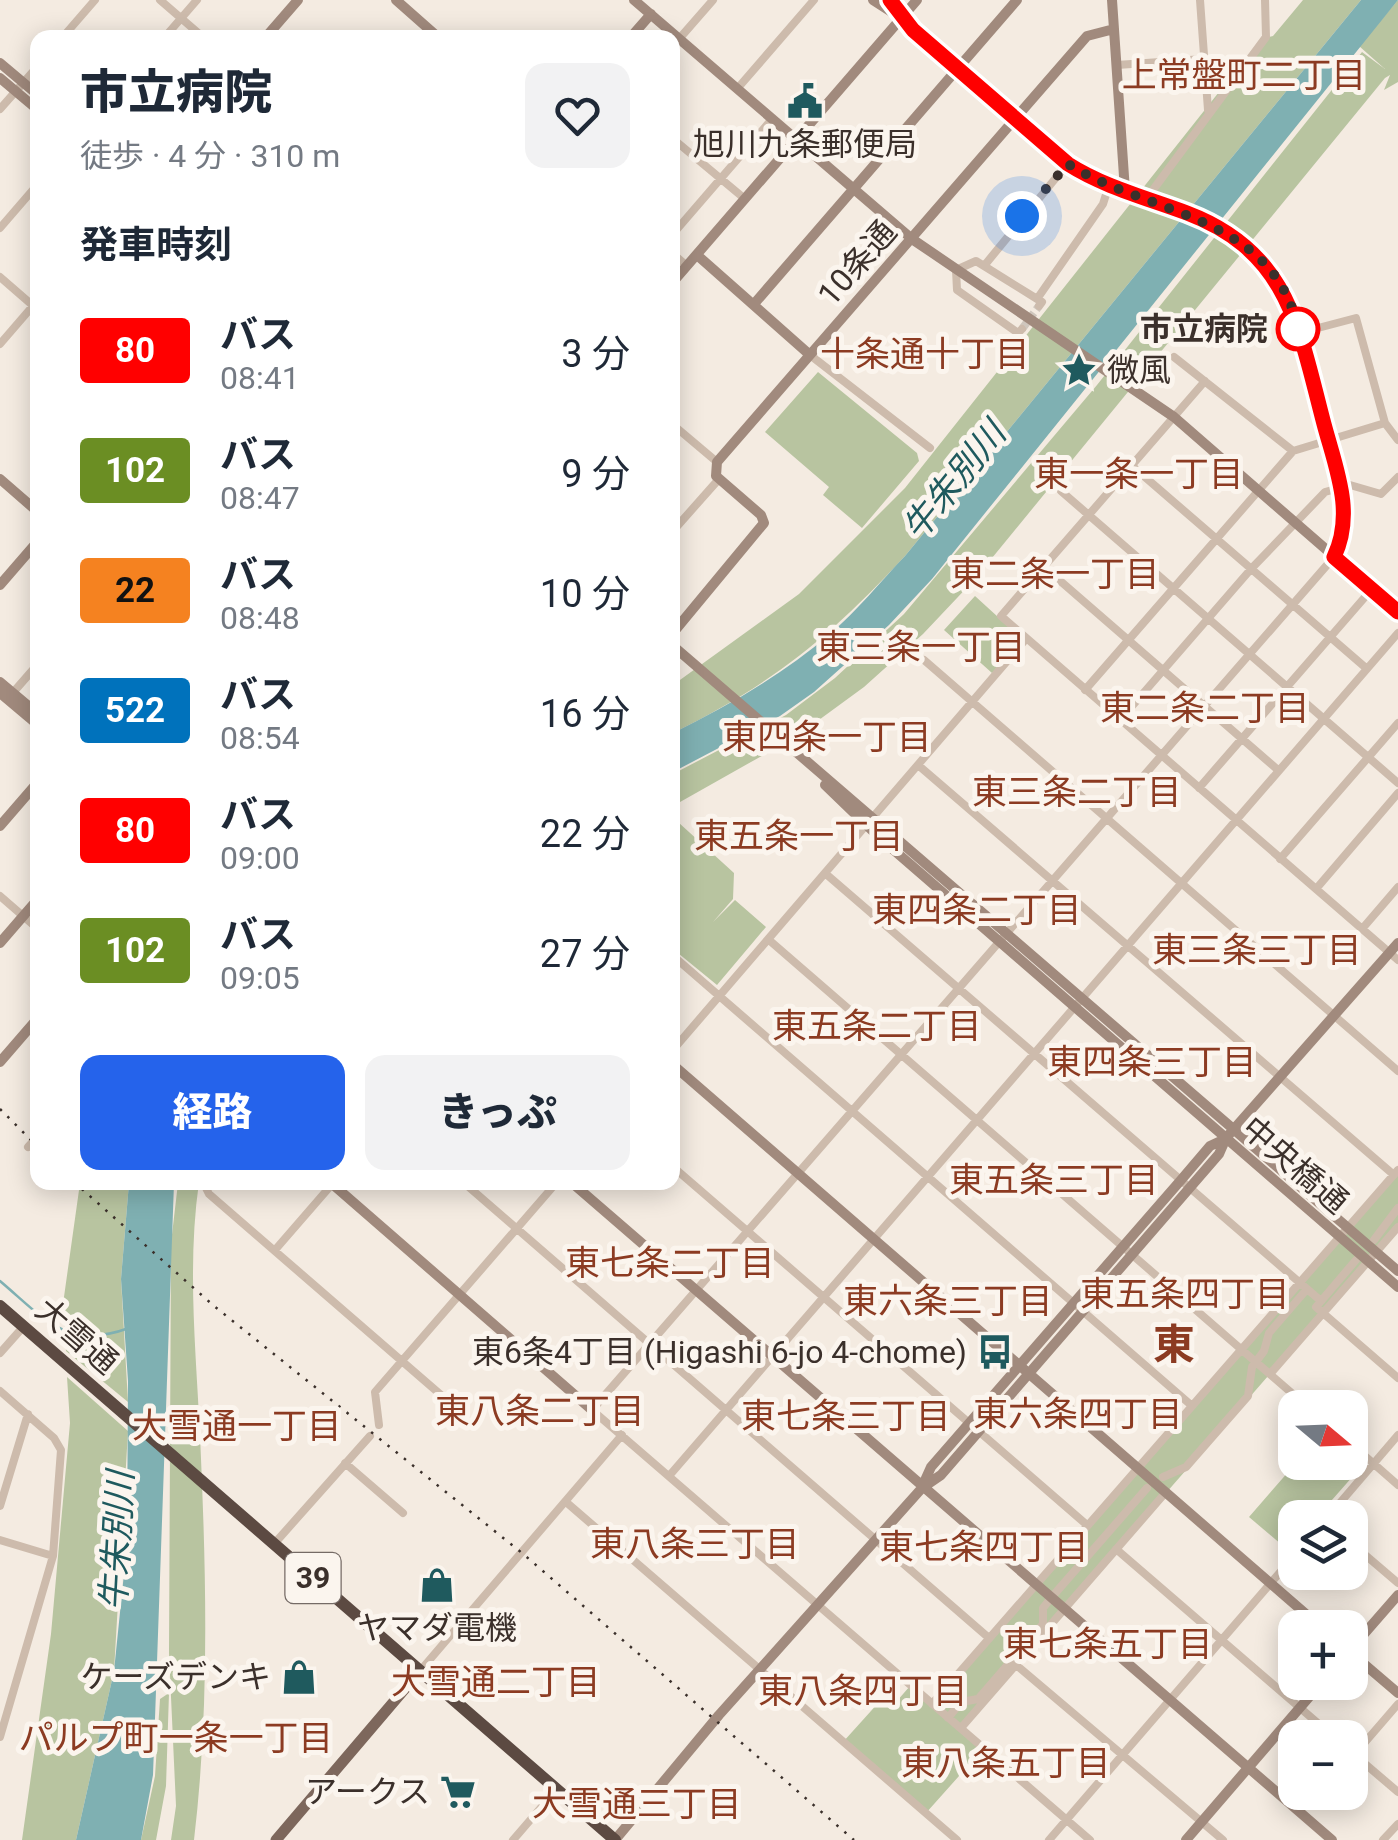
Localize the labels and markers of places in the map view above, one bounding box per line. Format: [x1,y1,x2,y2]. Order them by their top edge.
public building icon: 旭川九条郵便局 [786,82,824,120]
place label: 旭川九条郵便局 [693,125,917,163]
marker: 市立病院 [1277,308,1319,350]
place label: 市立病院 [1140,310,1268,348]
place icon: 微風 [1060,351,1098,389]
place label: 微風 [1107,351,1171,389]
place label: 東6条4丁目 (Higashi 6-jo 4-chome) [472,1333,967,1371]
bus stop icon: 東6条4丁目 (Higashi 6-jo 4-chome) [976,1333,1014,1371]
shop icon: ヤマダ電機 [418,1566,456,1604]
place label: ヤマダ電機 [357,1609,517,1647]
place label: ケーズデンキ [81,1658,271,1696]
shop icon: ケーズデンキ [280,1658,318,1696]
place label: アークス [305,1773,430,1811]
supermarket icon: アークス [439,1773,477,1811]

